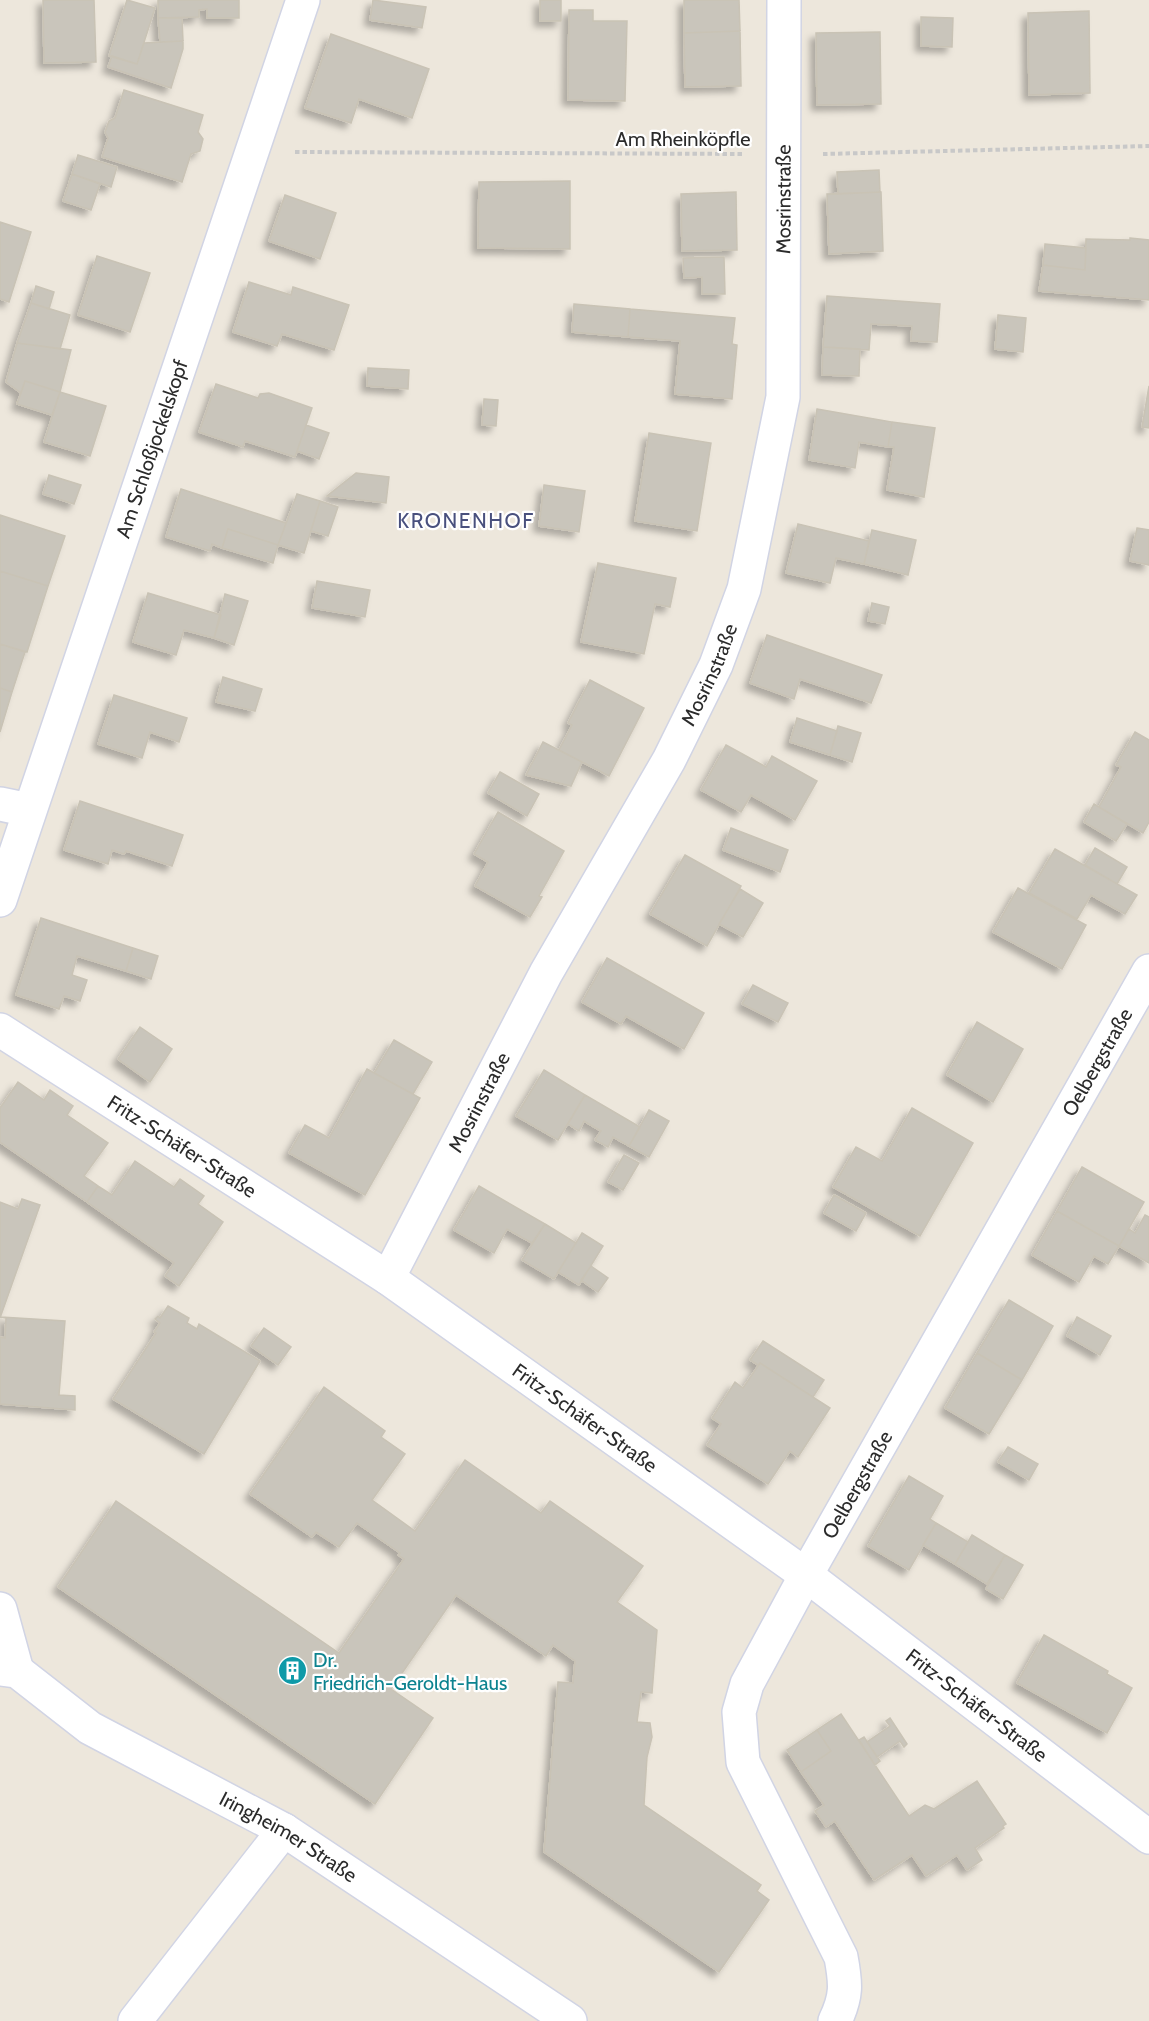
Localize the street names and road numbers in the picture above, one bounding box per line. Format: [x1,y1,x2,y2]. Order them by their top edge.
street label: Am Rheinköpfle [616,127,750,151]
street label: Mosrinstraße [771,145,796,254]
street label: Am Schloßjockelskopf [111,356,193,541]
street label: Mosrinstraße [676,620,742,730]
street label: Oelbergstraße [1057,1004,1137,1120]
street label: Mosrinstraße [443,1048,515,1156]
street label: Fritz-Schäfer-Straße [103,1090,261,1203]
street label: Fritz-Schäfer-Straße [508,1358,662,1477]
street label: Oelbergstraße [817,1427,897,1543]
street label: Fritz-Schäfer-Straße [901,1644,1052,1767]
street label: Iringheimer Straße [216,1786,362,1887]

